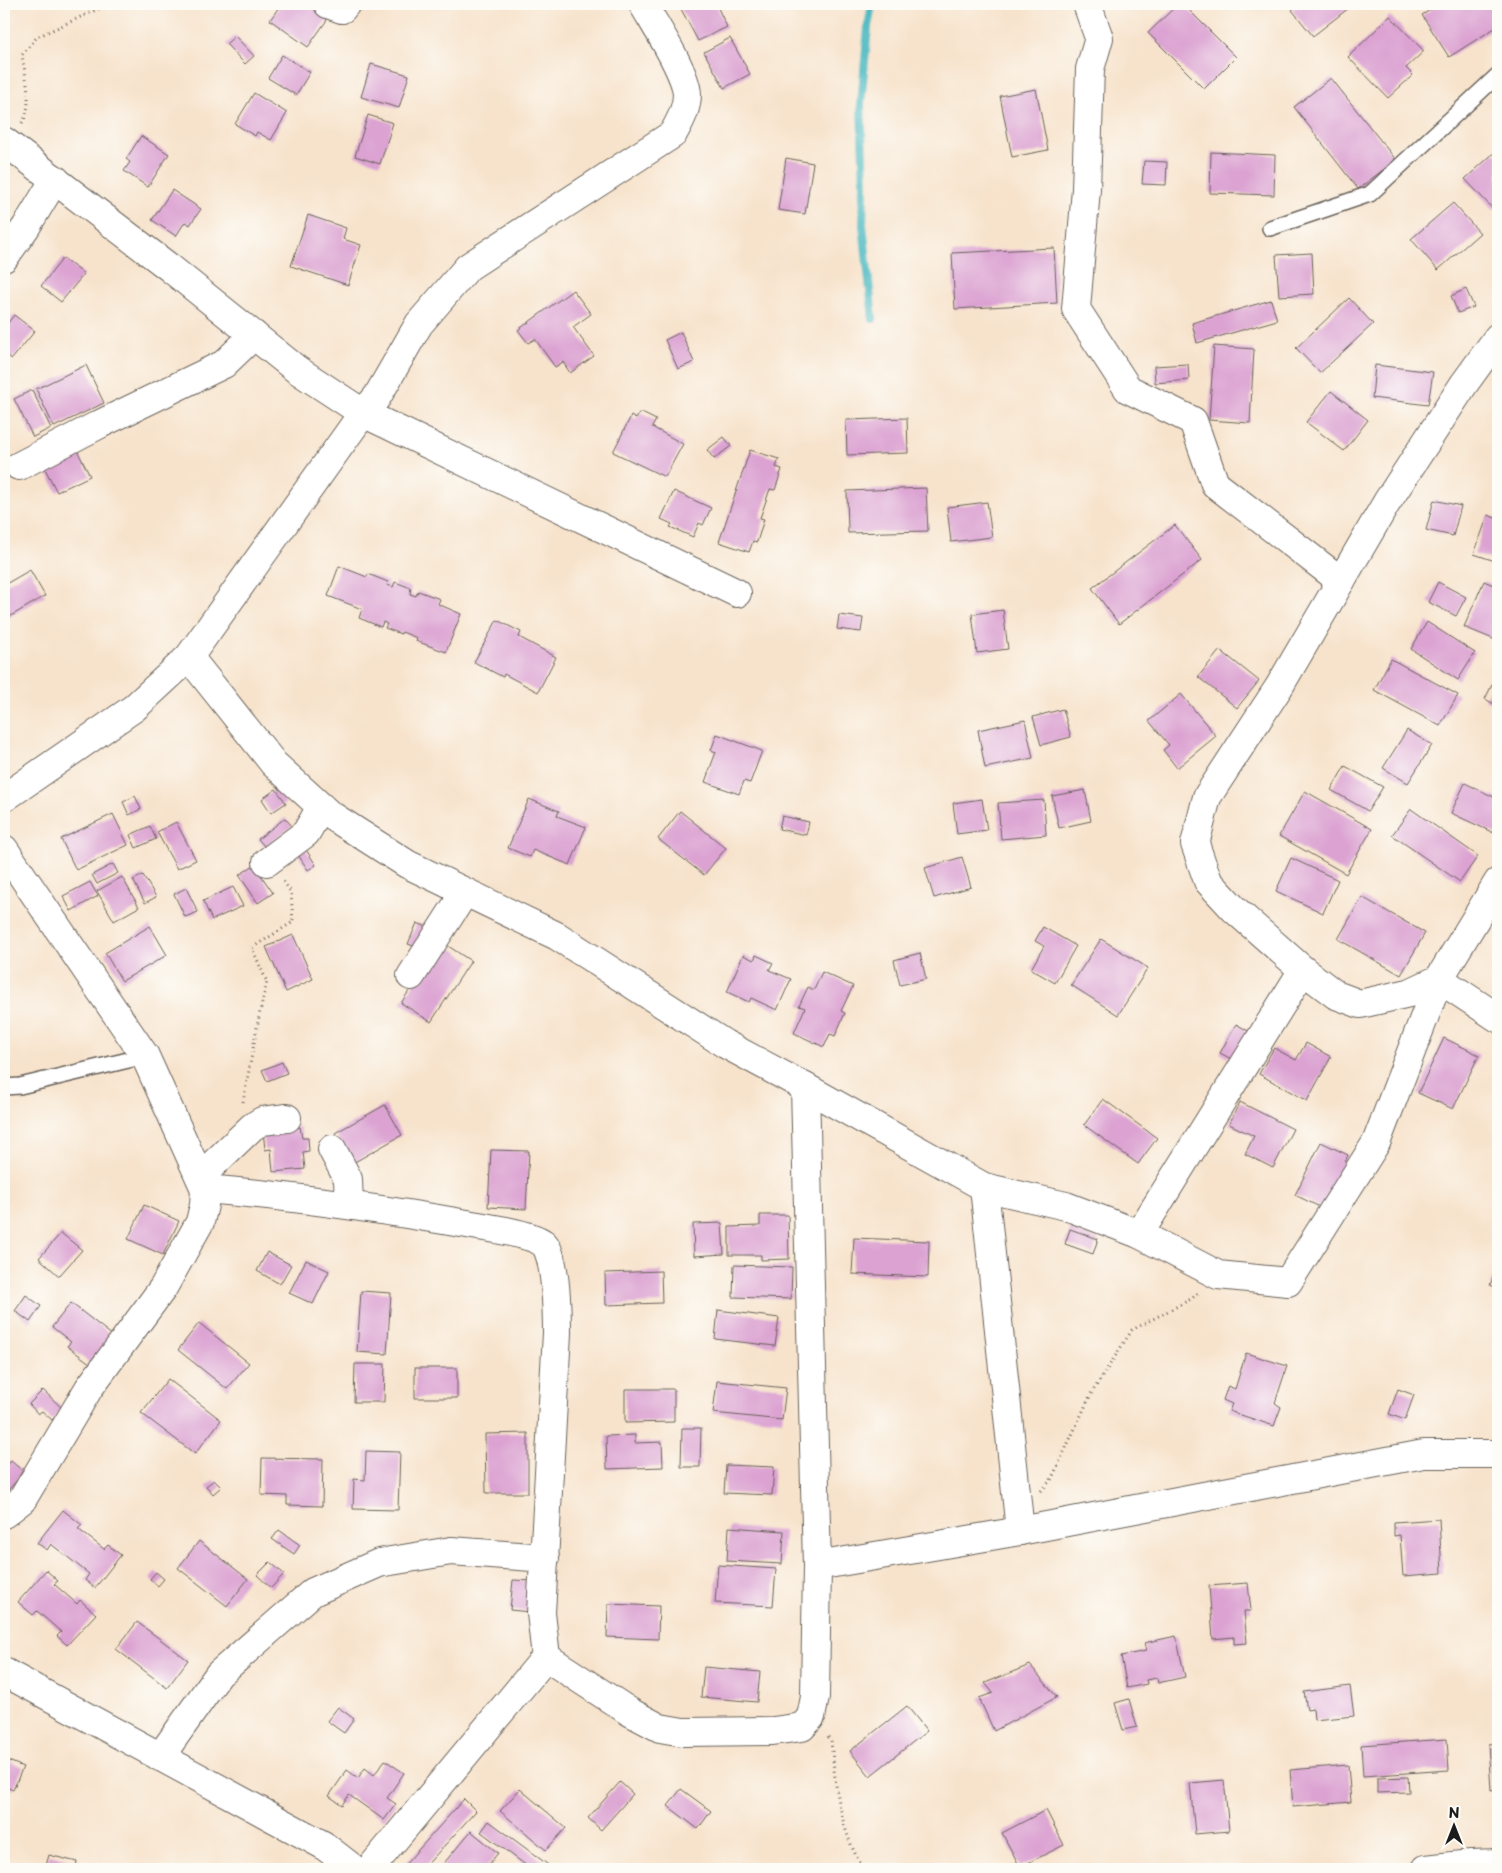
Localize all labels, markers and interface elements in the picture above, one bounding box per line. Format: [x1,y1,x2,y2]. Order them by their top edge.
north arrow [1430,1800,1480,1850]
text: N [1448,1802,1460,1823]

